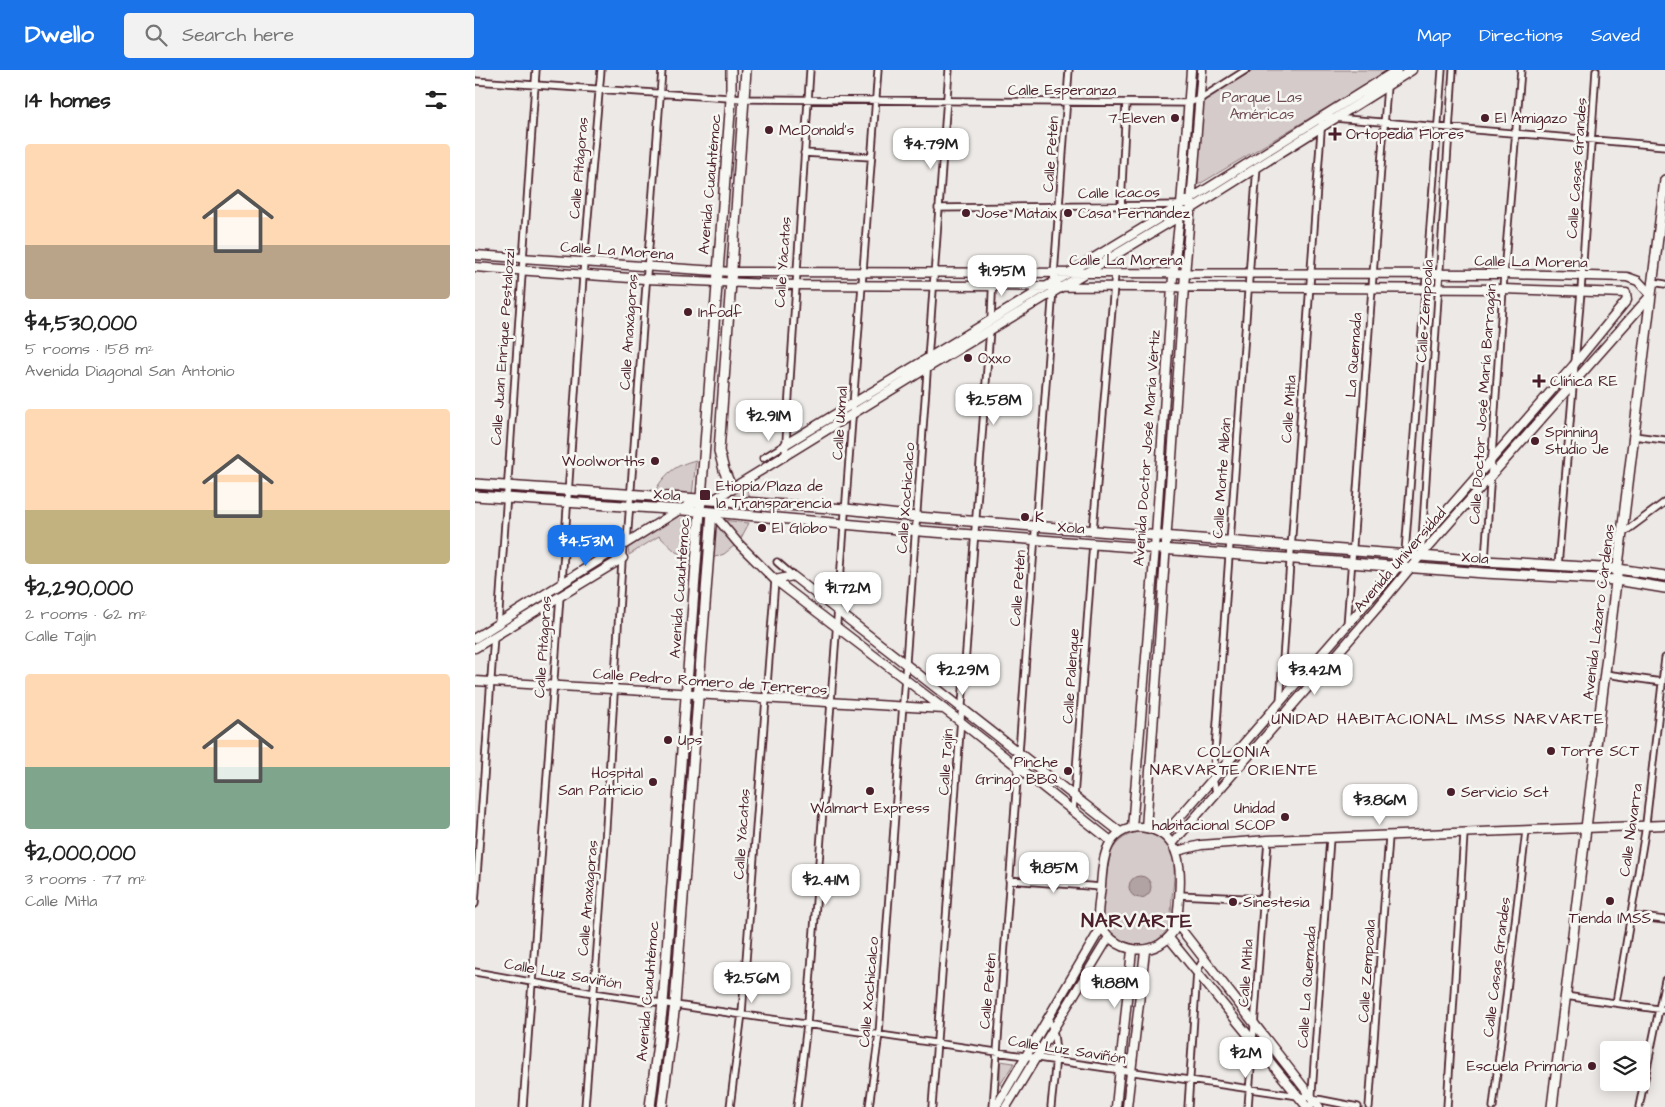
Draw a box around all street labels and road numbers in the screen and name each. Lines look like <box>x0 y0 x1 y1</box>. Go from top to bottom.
street label: Calle Esperanza <box>1008 80 1117 101</box>
street label: Calle Casas Grandes <box>1562 96 1592 239</box>
street label: Avenida Cuauhtémoc <box>693 112 727 255</box>
street label: Calle Petén <box>1038 115 1064 193</box>
street label: Calle Pitágoras <box>564 116 595 220</box>
street label: Calle Icacos <box>1078 182 1161 204</box>
street label: Calle Yácatas <box>769 215 797 308</box>
street label: Calle La Morena <box>560 237 675 265</box>
street label: Calle Juan Enrique Pestalozzi <box>486 247 520 446</box>
street label: Calle La Morena <box>1069 250 1183 271</box>
street label: Calle La Morena <box>1474 251 1588 273</box>
street label: Calle Zempoala <box>1411 259 1439 363</box>
street label: Calle Anaxágoras <box>614 273 645 391</box>
street label: Calle Doctor José María Barragán <box>1464 283 1503 525</box>
street label: La Quemada <box>1341 311 1367 398</box>
street label: Avenida Doctor José María Vértiz <box>1128 329 1166 567</box>
street label: Calle Mitla <box>1276 374 1302 444</box>
street label: Calle Uxmal <box>827 385 853 461</box>
street label: Calle Monte Albán <box>1207 416 1237 539</box>
street label: Calle Xochicalco <box>892 441 920 554</box>
street label: Xola <box>653 484 682 506</box>
street label: Avenida Universidad <box>1349 503 1451 617</box>
street label: Avenida Cuauhtémoc <box>665 516 695 659</box>
street label: Xola <box>1057 517 1086 539</box>
street label: Avenida Lázaro Cárdenas <box>1578 522 1620 701</box>
street label: Xola <box>1460 546 1490 570</box>
street label: Calle Petén <box>1005 549 1031 627</box>
street label: Calle Pitágoras <box>529 595 558 699</box>
street label: Calle Palenque <box>1057 628 1085 724</box>
street label: Calle Pedro Romero de Terreros <box>592 663 828 701</box>
street label: Calle Tajín <box>933 728 959 796</box>
street label: Calle Navarra <box>1614 782 1648 878</box>
street label: Calle Yácatas <box>728 787 756 880</box>
street label: Calle Anaxágoras <box>572 839 605 957</box>
street label: Calle Casas Grandes <box>1478 895 1516 1038</box>
street label: Avenida Cuauhtémoc <box>631 919 665 1062</box>
street label: Calle Zempoala <box>1353 919 1381 1023</box>
street label: Calle La Quemada <box>1292 925 1322 1049</box>
street label: Calle Xochicalco <box>854 935 884 1048</box>
street label: Calle Mitla <box>1233 938 1259 1008</box>
street label: Calle Petén <box>974 952 1002 1030</box>
street label: Calle Luz Saviñón <box>502 953 624 995</box>
street label: Calle Luz Saviñón <box>1006 1030 1128 1070</box>

